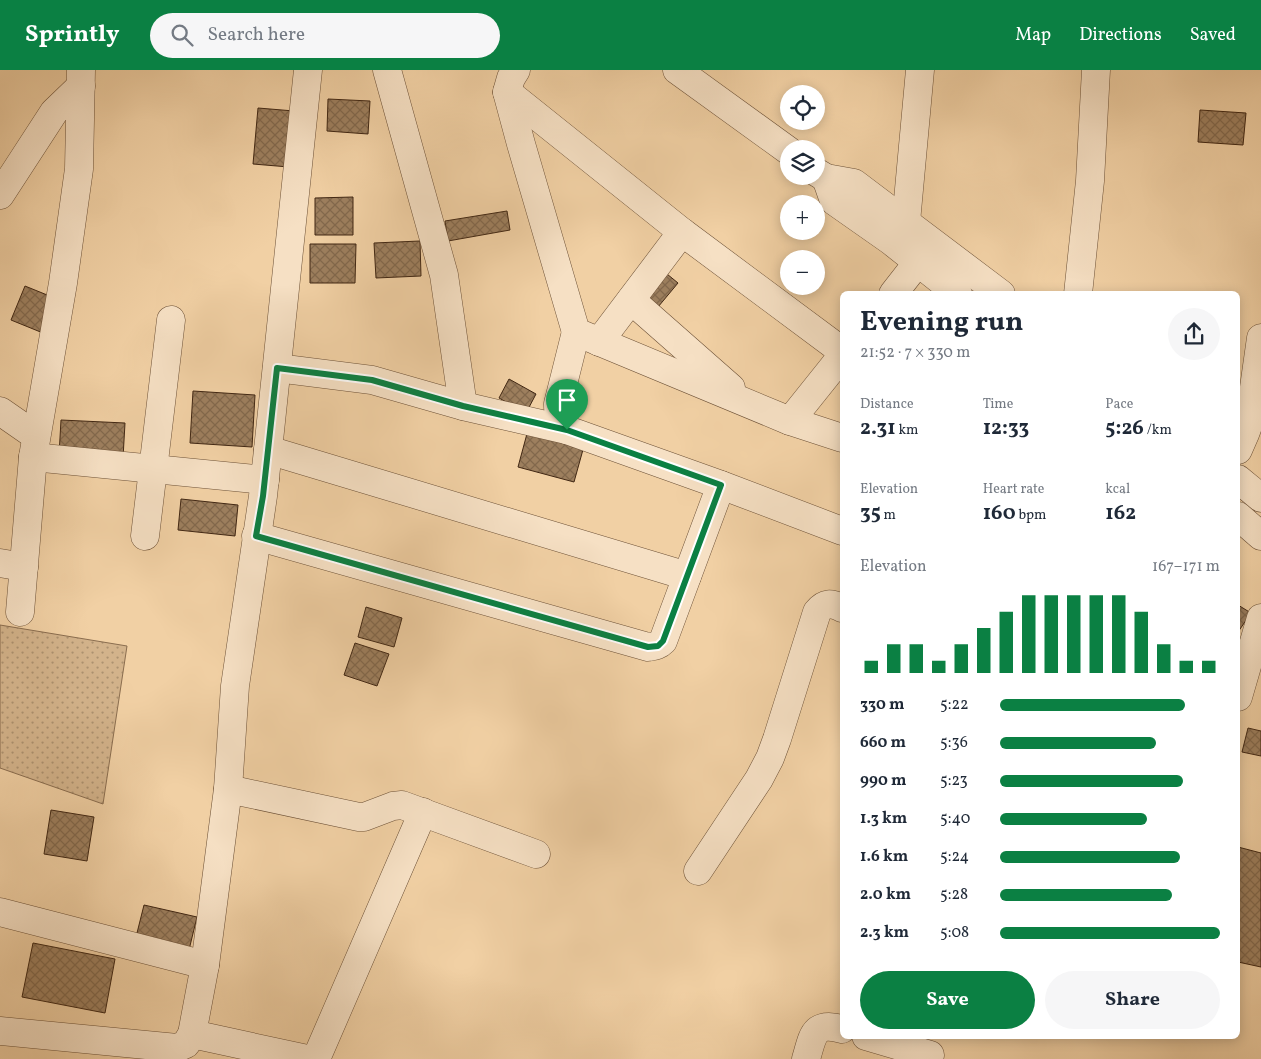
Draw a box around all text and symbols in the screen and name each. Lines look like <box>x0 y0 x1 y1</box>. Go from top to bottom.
search box <box>150 13 500 58</box>
text: Sprintly <box>25 18 120 52</box>
icon: search <box>168 21 196 49</box>
text: Search here <box>208 22 305 48</box>
text: Map <box>1015 23 1051 48</box>
text: Directions <box>1079 23 1162 48</box>
text: Saved <box>1190 23 1236 48</box>
map controls <box>780 85 825 295</box>
button: locate <box>780 85 825 130</box>
button: layers <box>780 140 825 185</box>
button: + <box>780 195 825 240</box>
button: − <box>780 250 825 295</box>
text: Evening run <box>860 303 1024 342</box>
button: share <box>1168 308 1220 360</box>
text: 21:52 · 7 × 330 m <box>860 342 970 364</box>
pin <box>546 379 588 430</box>
icon: arrive <box>553 386 581 414</box>
text: Distance <box>860 395 914 414</box>
text: Time <box>983 395 1013 414</box>
text: Pace <box>1105 395 1133 414</box>
text: 2.31 <box>860 414 896 443</box>
text: 12:33 <box>983 414 1029 443</box>
text: 5:26 <box>1105 414 1144 443</box>
text: km <box>896 421 918 440</box>
text: /km <box>1144 421 1172 440</box>
text: Elevation <box>860 480 918 499</box>
text: Heart rate <box>983 480 1044 499</box>
text: kcal <box>1105 480 1130 499</box>
text: 35 <box>860 499 881 528</box>
text: 160 <box>983 499 1016 528</box>
text: 162 <box>1105 499 1136 528</box>
text: m <box>881 506 896 525</box>
text: bpm <box>1016 506 1046 525</box>
text: Elevation <box>860 556 927 578</box>
text: 167–171 m <box>1152 556 1220 578</box>
text: 330 m <box>860 694 905 716</box>
text: 5:22 <box>940 694 969 716</box>
text: 660 m <box>860 732 906 754</box>
text: 5:36 <box>940 732 968 754</box>
text: 990 m <box>860 770 906 792</box>
text: 5:23 <box>940 770 968 792</box>
text: 1.3 km <box>860 808 907 830</box>
text: 5:40 <box>940 808 970 830</box>
text: 1.6 km <box>860 846 908 868</box>
text: 5:24 <box>940 846 969 868</box>
text: 2.0 km <box>860 884 911 906</box>
text: 5:28 <box>940 884 968 906</box>
text: 2.3 km <box>860 922 909 944</box>
text: 5:08 <box>940 922 969 944</box>
button: Save <box>860 971 1035 1029</box>
button: Share <box>1045 971 1220 1029</box>

